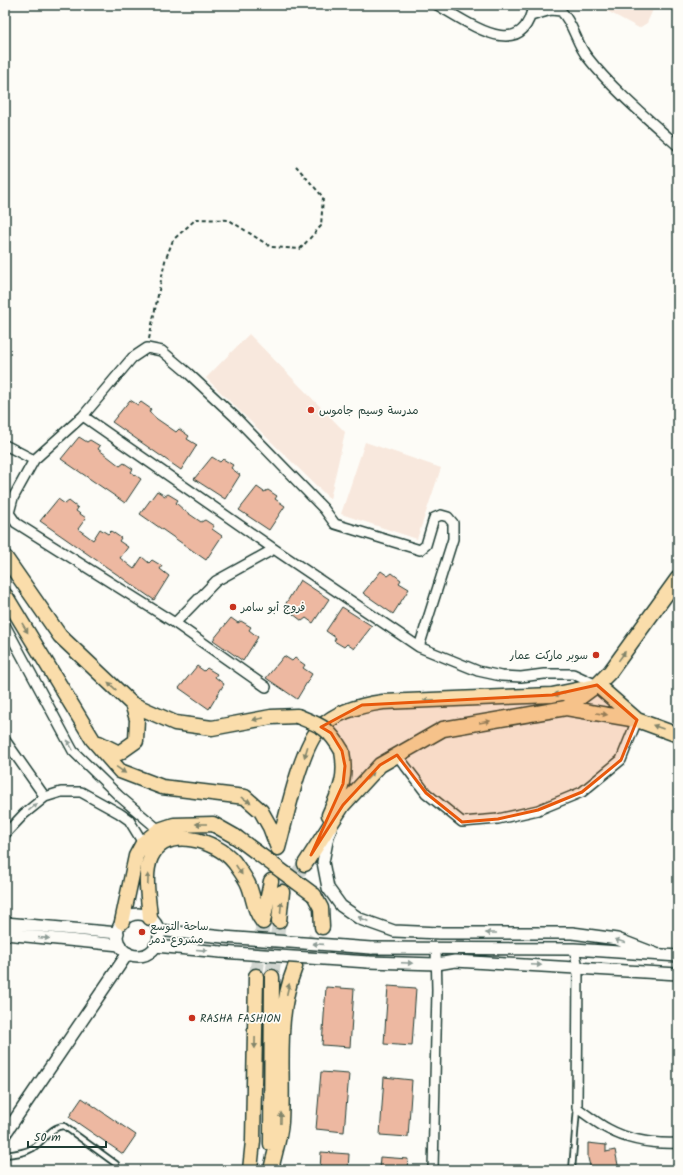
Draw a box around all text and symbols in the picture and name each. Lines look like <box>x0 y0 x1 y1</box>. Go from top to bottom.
place label: مدرسة وسيم جاموس <box>319 402 418 420</box>
marker: مدرسة وسيم جاموس <box>306 405 316 415</box>
place label: فروج أبو سامر <box>240 599 305 617</box>
marker: فروج أبو سامر <box>228 602 238 612</box>
one-way arrow <box>22 622 29 634</box>
place label: سوبر ماركت عمار <box>509 647 588 665</box>
marker: سوبر ماركت عمار <box>591 650 601 660</box>
one-way arrow <box>618 650 626 661</box>
one-way arrow <box>107 681 117 691</box>
one-way arrow <box>553 691 565 697</box>
one-way arrow <box>422 697 435 703</box>
one-way arrow <box>595 711 608 717</box>
one-way arrow <box>252 717 264 723</box>
one-way arrow <box>479 719 491 725</box>
one-way arrow <box>651 724 663 730</box>
one-way arrow <box>67 740 73 751</box>
one-way arrow <box>303 746 309 758</box>
one-way arrow <box>116 766 126 774</box>
one-way arrow <box>365 771 375 781</box>
one-way arrow <box>240 796 251 803</box>
one-way arrow <box>27 802 38 811</box>
one-way arrow <box>194 821 207 827</box>
one-way arrow <box>235 865 243 875</box>
one-way arrow <box>145 872 151 885</box>
one-way arrow <box>277 901 284 913</box>
one-way arrow <box>357 916 369 922</box>
place label: ساحة التوسع مشروع دمر <box>149 918 208 949</box>
marker: ساحة التوسع مشروع دمر <box>137 927 147 937</box>
one-way arrow <box>484 930 497 936</box>
one-way arrow <box>38 934 50 941</box>
one-way arrow <box>613 938 625 944</box>
one-way arrow <box>312 940 324 947</box>
one-way arrow <box>196 947 208 954</box>
one-way arrow <box>401 960 414 966</box>
one-way arrow <box>530 962 543 968</box>
one-way arrow <box>285 982 291 995</box>
place label: RASHA FASHION <box>200 1010 281 1028</box>
marker: RASHA FASHION <box>187 1013 197 1023</box>
one-way arrow <box>252 1037 258 1050</box>
one-way arrow <box>278 1111 284 1124</box>
scale bar <box>28 1123 106 1149</box>
text: 50 m <box>34 1128 61 1147</box>

